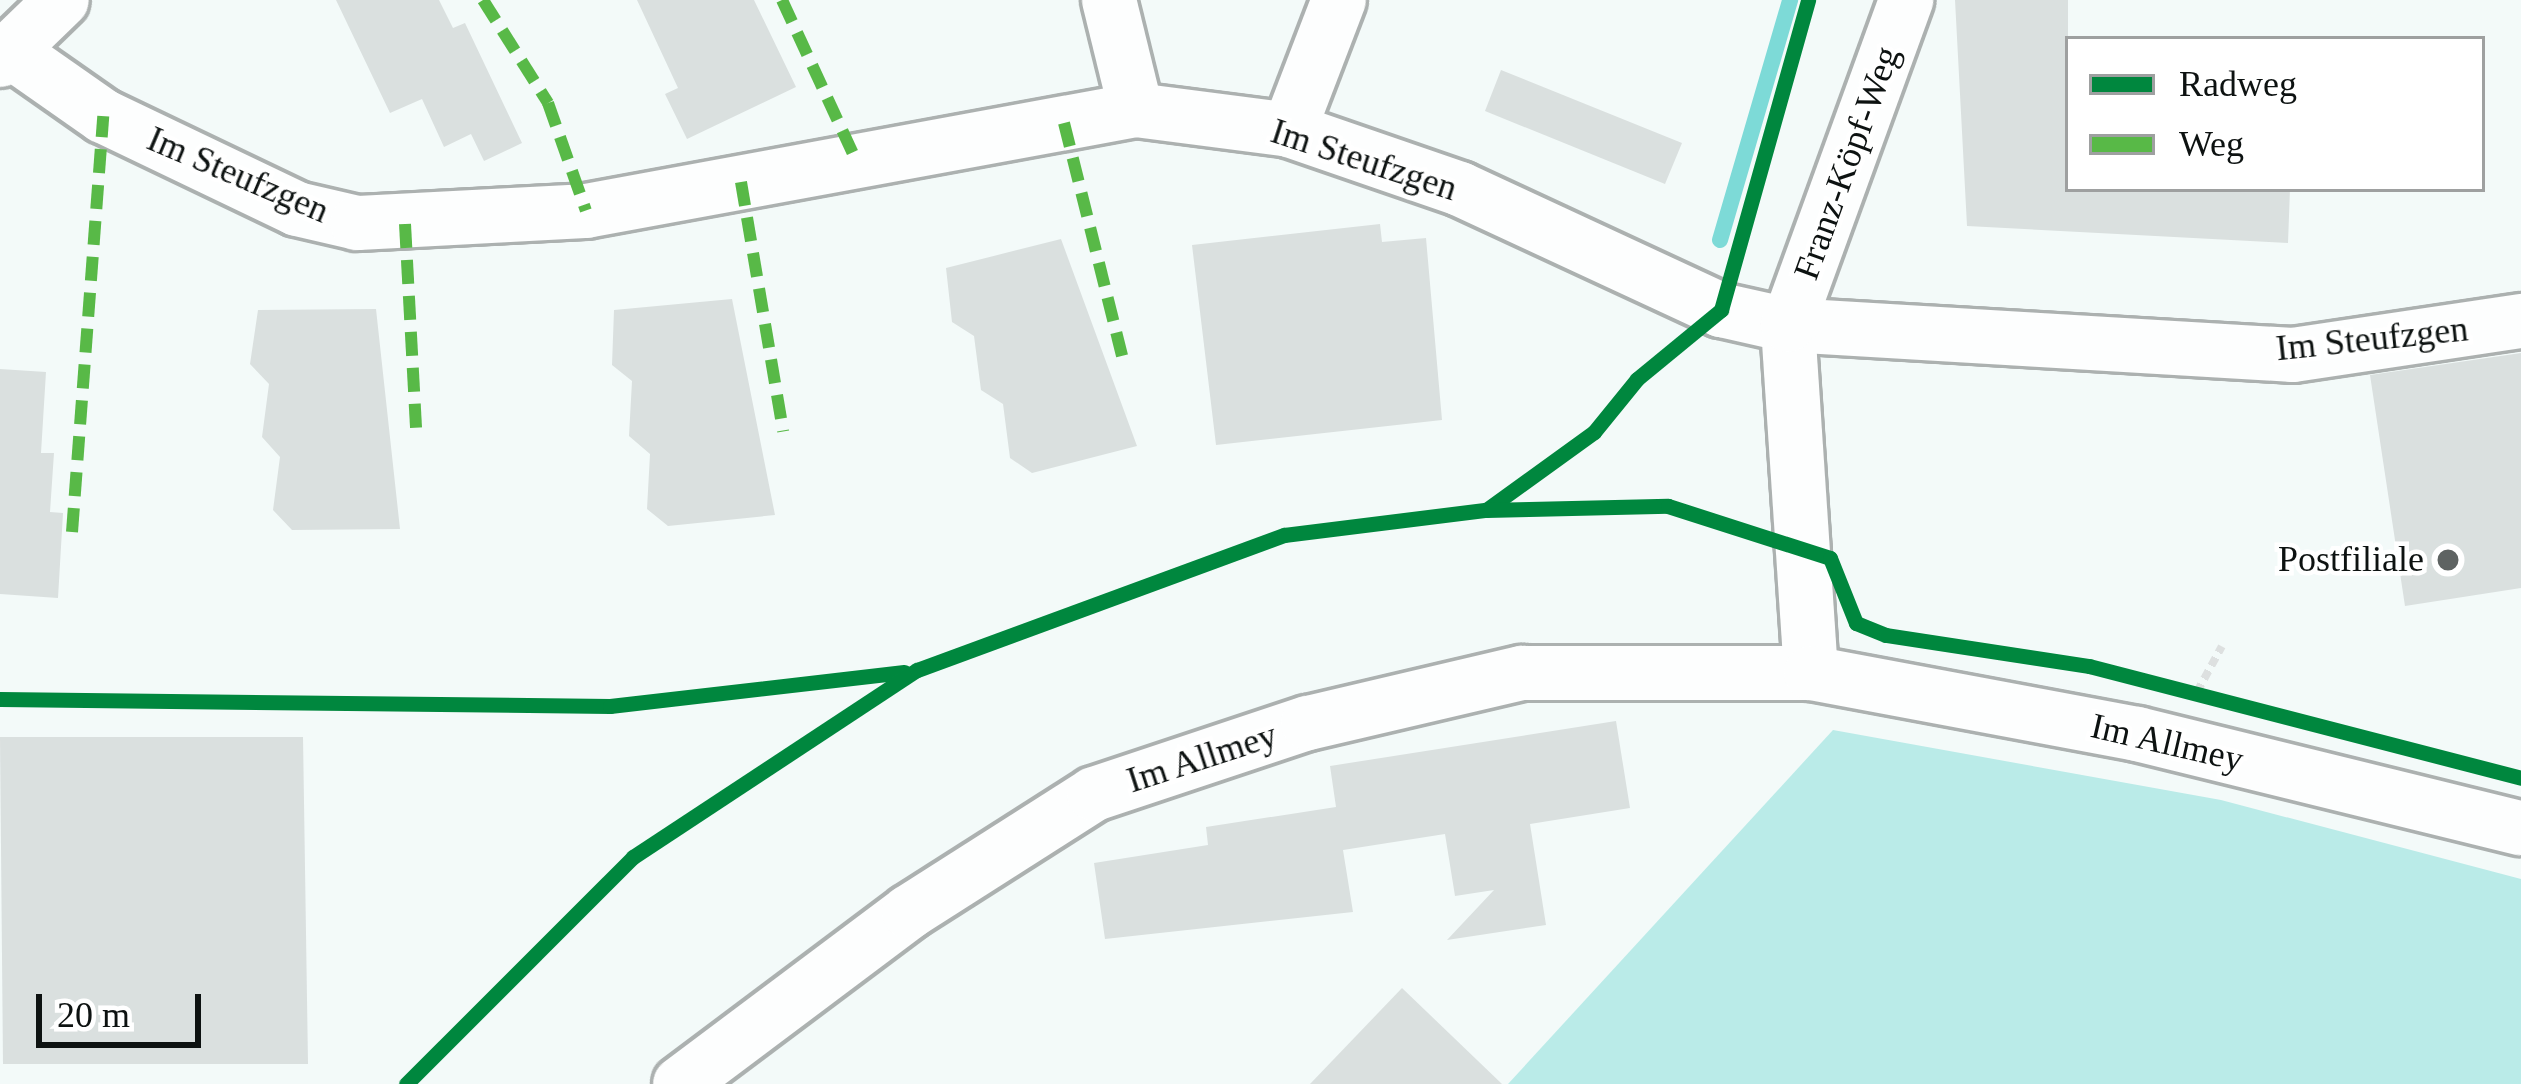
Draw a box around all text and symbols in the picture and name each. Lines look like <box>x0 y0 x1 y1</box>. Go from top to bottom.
legend <box>2065 36 2485 192</box>
street label: Franz-Köpf-Weg <box>1785 40 1909 286</box>
text: Radweg <box>2179 64 2297 104</box>
street label: Im Steufzgen <box>1266 110 1462 210</box>
street label: Im Steufzgen <box>141 117 335 233</box>
text: Weg <box>2179 124 2244 164</box>
street label: Im Steufzgen <box>2274 307 2470 371</box>
place label: Postfiliale <box>2278 538 2424 582</box>
marker: Postfiliale <box>2435 547 2461 573</box>
street label: Im Allmey <box>2086 704 2248 782</box>
street label: Im Allmey <box>1121 713 1283 803</box>
scale bar <box>42 970 207 1044</box>
text: 20 m <box>57 995 130 1035</box>

